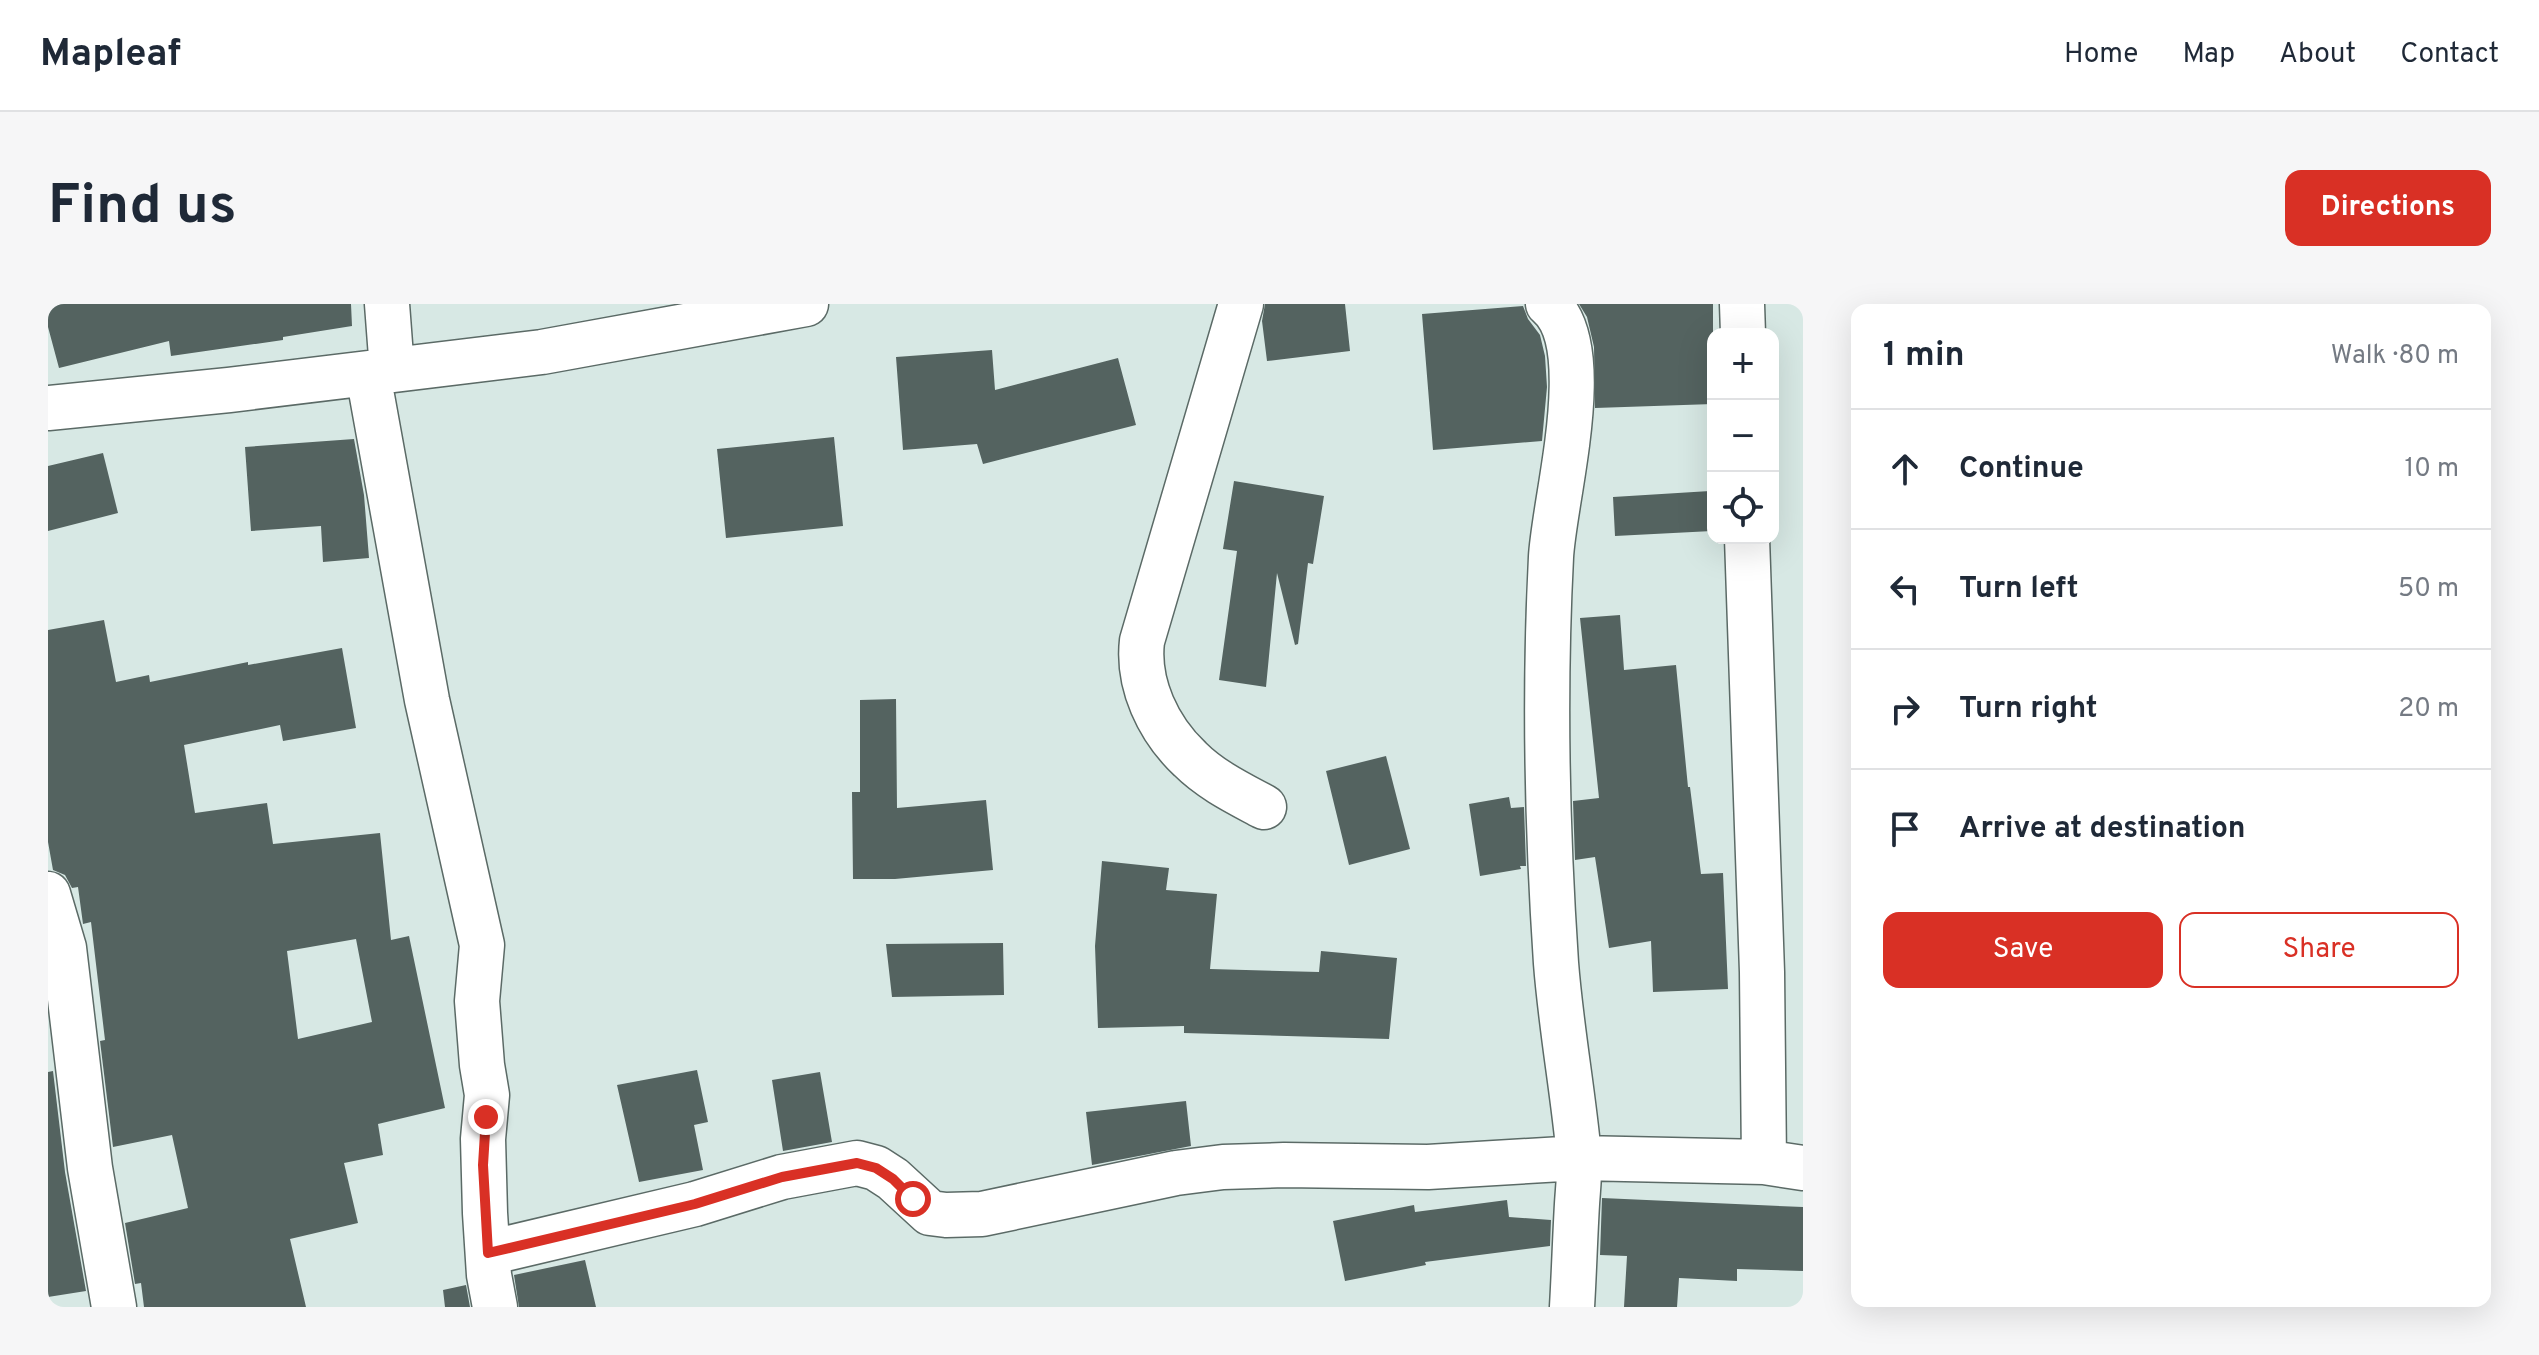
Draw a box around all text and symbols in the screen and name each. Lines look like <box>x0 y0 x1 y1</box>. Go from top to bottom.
text: Mapleaf <box>40 31 181 80</box>
text: Home <box>2064 37 2138 73</box>
text: Map <box>2182 37 2235 73</box>
text: About <box>2279 37 2356 73</box>
text: Contact <box>2400 37 2499 73</box>
button: Directions <box>2285 170 2491 246</box>
text: Find us <box>48 173 237 243</box>
map controls <box>1707 328 1779 544</box>
button: + <box>1707 328 1779 400</box>
text: 1 min <box>1883 335 1965 378</box>
text: Walk · 80 m <box>2331 340 2459 373</box>
button: − <box>1707 400 1779 472</box>
icon: ahead <box>1883 447 1927 491</box>
text: Continue <box>1959 451 2084 488</box>
text: 10 m <box>2404 453 2459 486</box>
button: locate <box>1707 472 1779 544</box>
icon: left <box>1883 567 1927 611</box>
text: Turn left <box>1959 571 2079 608</box>
text: 50 m <box>2398 573 2459 606</box>
icon: right <box>1883 687 1927 731</box>
text: Turn right <box>1959 691 2097 728</box>
text: 20 m <box>2398 693 2459 726</box>
icon: arrive <box>1883 807 1927 851</box>
text: Arrive at destination <box>1959 811 2245 848</box>
button: Save <box>1883 912 2163 988</box>
button: Share <box>2179 912 2459 988</box>
route end <box>468 1099 504 1135</box>
route start <box>895 1181 931 1217</box>

